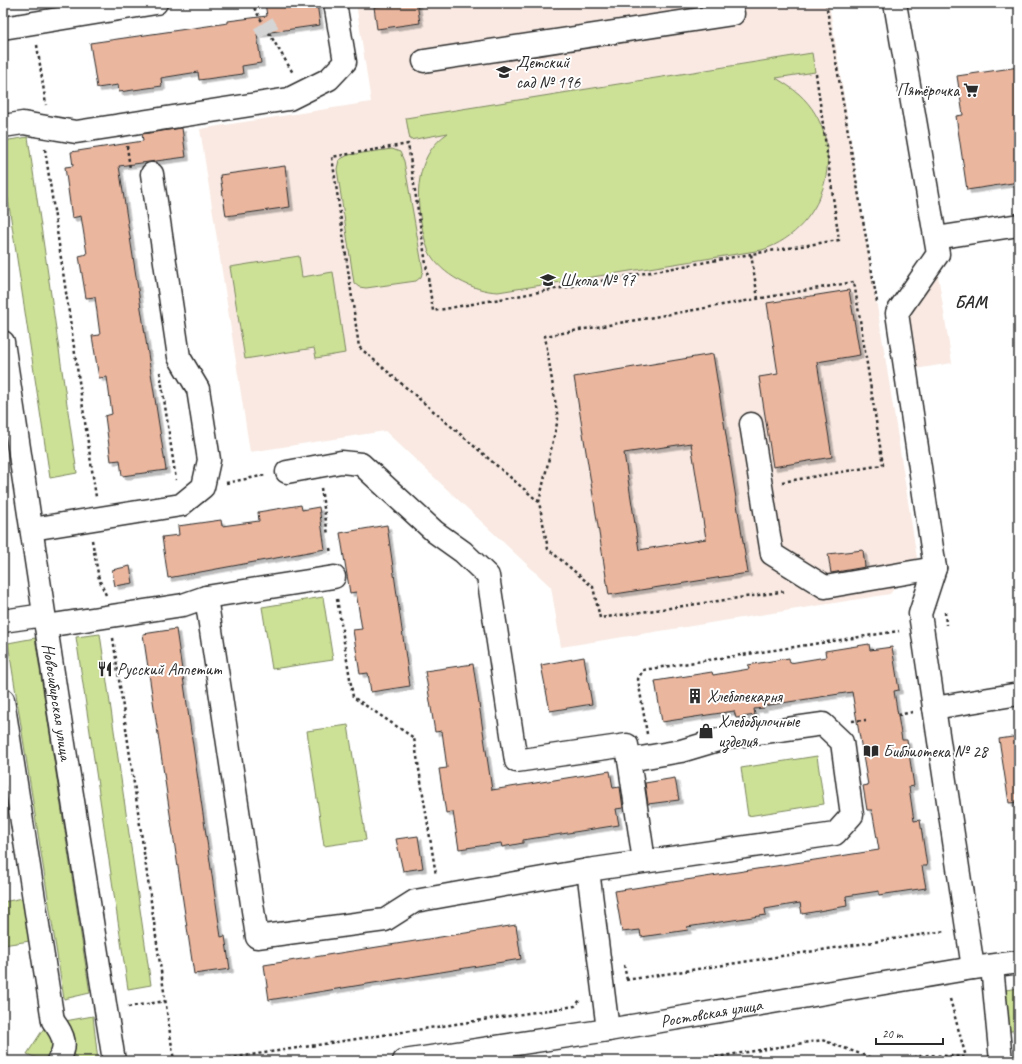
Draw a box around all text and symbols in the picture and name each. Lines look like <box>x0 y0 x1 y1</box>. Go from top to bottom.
place label: Детский сад № 196 <box>516 52 581 93</box>
school or university icon: Детский сад № 196 <box>495 63 513 81</box>
place label: Пятёрочка <box>897 80 960 101</box>
supermarket icon: Пятёрочка <box>962 81 980 99</box>
place label: Школа № 97 <box>560 270 636 291</box>
school or university icon: Школа № 97 <box>539 271 557 289</box>
district label: БАМ <box>955 291 988 313</box>
street label: Новосибирская улица <box>38 642 77 764</box>
place label: Русский Аппетит <box>117 659 222 680</box>
restaurant icon: Русский Аппетит <box>96 660 114 678</box>
place label: Хлебопекарня <box>707 686 784 707</box>
building icon: Хлебопекарня <box>686 687 704 705</box>
place label: Хлебобулочные изделия <box>718 711 801 753</box>
shop icon: Хлебобулочные изделия <box>697 722 715 740</box>
place label: Библиотека № 28 <box>883 741 990 762</box>
library icon: Библиотека № 28 <box>862 742 880 760</box>
street label: Ростовская улица <box>659 994 765 1032</box>
scale bar <box>876 1020 943 1046</box>
text: 20 m <box>882 1026 904 1042</box>

